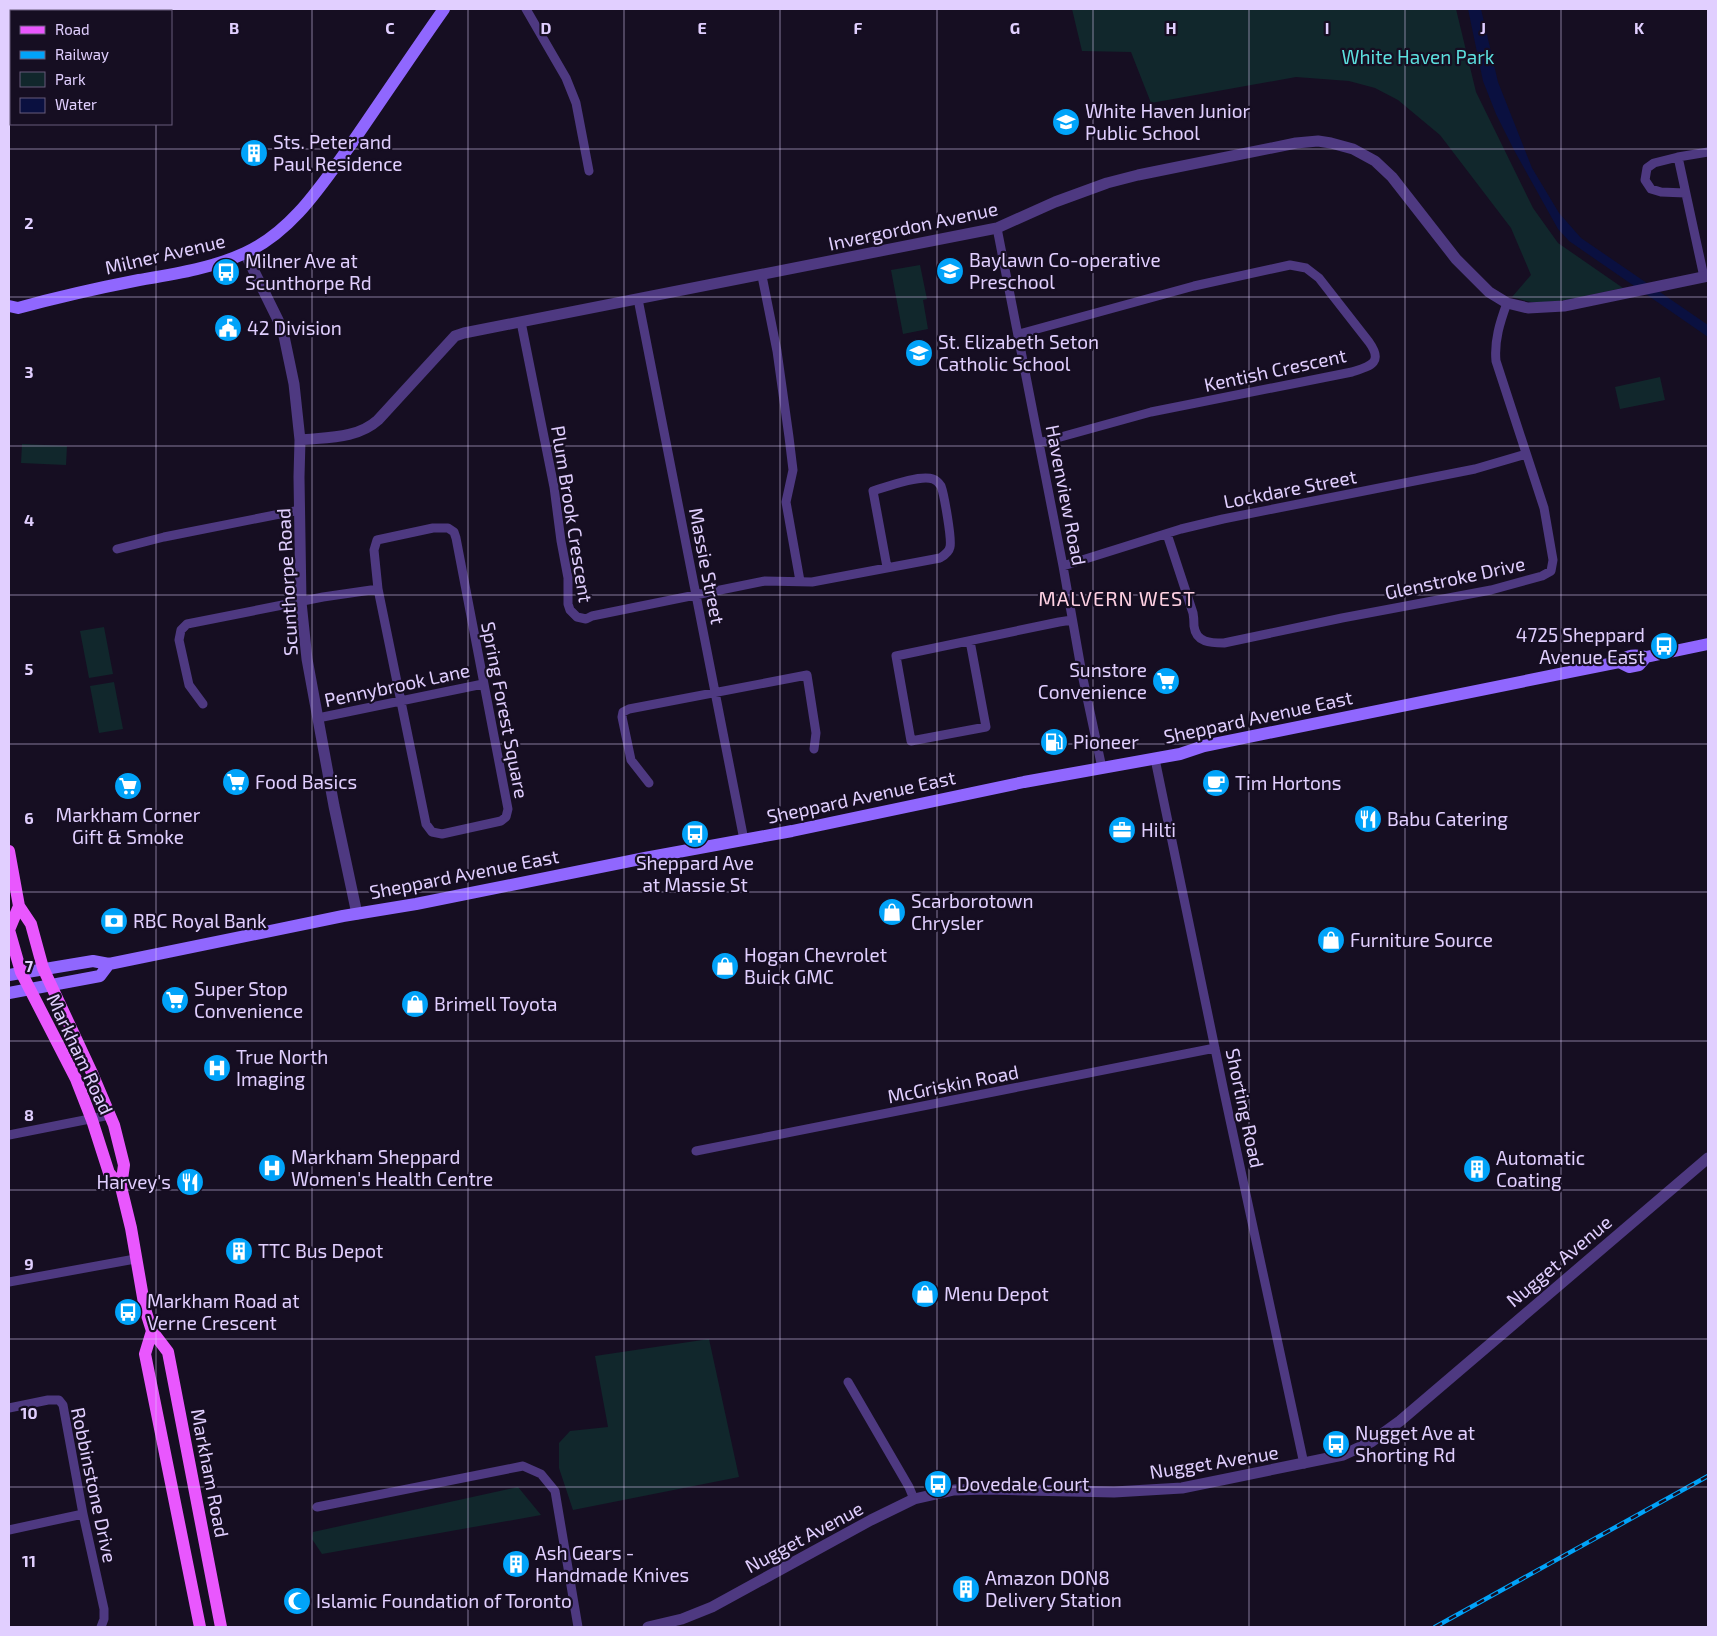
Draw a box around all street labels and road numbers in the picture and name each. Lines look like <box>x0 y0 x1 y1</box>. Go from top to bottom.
street label: Invergordon Avenue <box>826 196 1000 255</box>
street label: Milner Avenue <box>102 228 227 279</box>
street label: Kentish Crescent <box>1202 343 1348 396</box>
street label: Havenview Road <box>1042 423 1091 567</box>
street label: Plum Brook Crescent <box>547 424 598 604</box>
street label: Lockdare Street <box>1221 464 1358 513</box>
street label: Massie Street <box>685 506 730 626</box>
street label: Scunthorpe Road <box>271 508 302 656</box>
street label: Glenstroke Drive <box>1383 551 1527 604</box>
street label: Spring Forest Square <box>477 620 534 800</box>
street label: Pennybrook Lane <box>322 658 472 711</box>
street label: Sheppard Avenue East <box>1161 685 1354 748</box>
street label: Sheppard Avenue East <box>764 765 957 828</box>
street label: Sheppard Avenue East <box>367 844 561 903</box>
street label: Markham Road <box>42 990 118 1118</box>
street label: Shorting Road <box>1222 1046 1269 1170</box>
street label: McGriskin Road <box>885 1060 1021 1108</box>
street label: Nugget Avenue <box>1501 1210 1616 1311</box>
street label: Robbinstone Drive <box>67 1405 122 1565</box>
street label: Markham Road <box>187 1407 234 1539</box>
street label: Nugget Avenue <box>1148 1440 1280 1483</box>
street label: Nugget Avenue <box>741 1496 867 1577</box>

